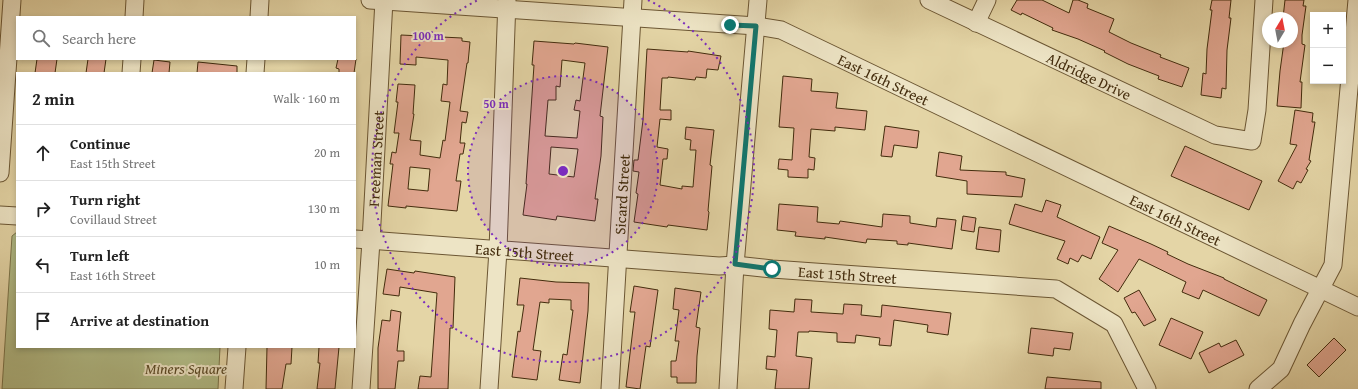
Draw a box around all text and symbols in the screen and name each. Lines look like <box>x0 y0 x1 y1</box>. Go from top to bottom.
north arrow <box>1262 12 1298 48</box>
map controls <box>1310 12 1346 84</box>
button: + <box>1310 12 1346 48</box>
search box <box>16 16 356 60</box>
route end <box>721 16 739 34</box>
icon: search <box>30 27 52 49</box>
text: 100 m <box>412 27 445 44</box>
text: Search here <box>62 28 136 49</box>
street label: Aldridge Drive <box>1043 47 1135 105</box>
street label: East 16th Street <box>835 48 933 110</box>
button: − <box>1310 48 1346 84</box>
text: 2 min <box>32 86 74 111</box>
text: Walk · 160 m <box>273 89 340 108</box>
text: 50 m <box>483 95 509 112</box>
street label: Freeman Street <box>362 109 389 207</box>
text: Continue <box>70 133 131 154</box>
icon: ahead <box>32 142 54 164</box>
text: 20 m <box>314 143 340 162</box>
street label: Sicard Street <box>609 153 634 235</box>
text: East 15th Street <box>70 154 156 173</box>
centre of rings <box>556 164 570 178</box>
text: Turn right <box>70 189 141 210</box>
street label: East 16th Street <box>1127 189 1225 251</box>
icon: right <box>32 198 54 220</box>
text: 130 m <box>308 199 340 218</box>
text: Covillaud Street <box>70 210 157 229</box>
street label: East 15th Street <box>475 237 575 266</box>
text: Turn left <box>70 245 129 266</box>
icon: left <box>32 254 54 276</box>
text: 10 m <box>314 255 340 274</box>
route start <box>763 260 781 278</box>
street label: East 15th Street <box>798 260 898 288</box>
text: East 16th Street <box>70 266 156 285</box>
icon: arrive <box>32 310 54 332</box>
text: Arrive at destination <box>70 310 209 331</box>
park label: Miners Square <box>145 358 227 379</box>

